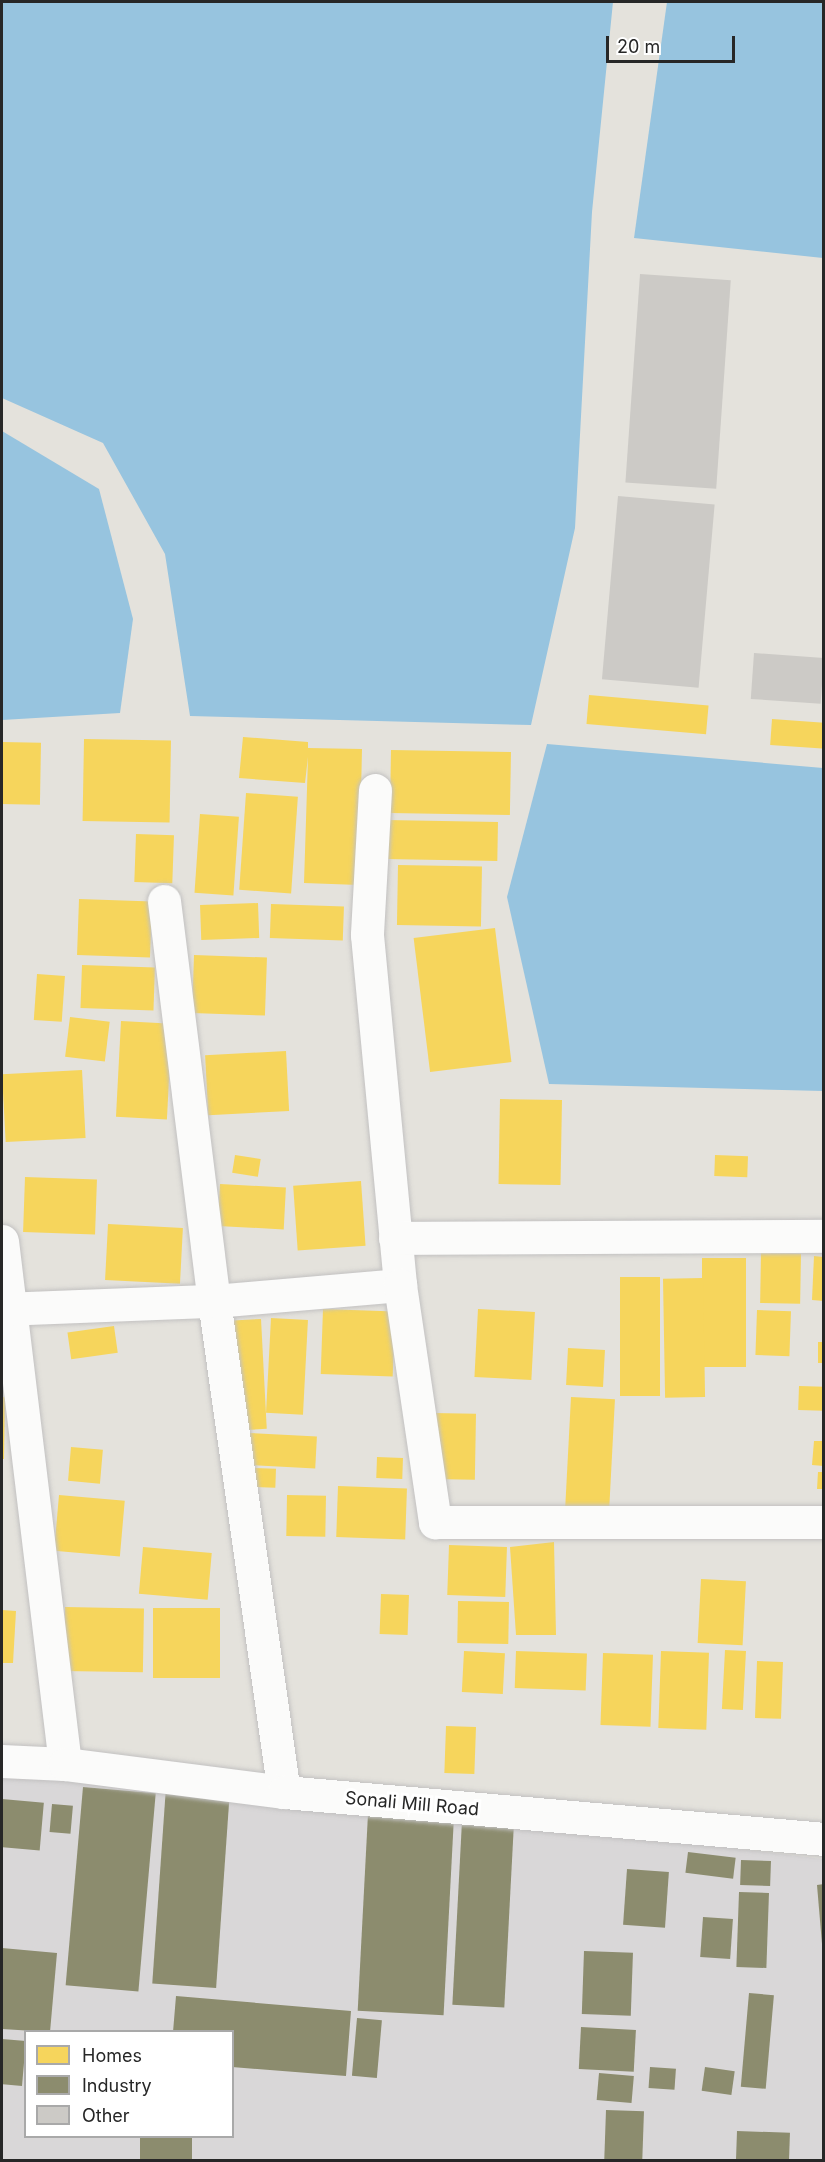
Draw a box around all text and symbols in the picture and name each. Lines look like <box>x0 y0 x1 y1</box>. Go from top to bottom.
scale bar <box>609 24 738 62</box>
text: 20 m <box>617 36 660 57</box>
street label: Sonali Mill Road <box>344 1787 480 1821</box>
legend <box>24 2030 234 2138</box>
text: Homes <box>82 2045 142 2066</box>
text: Industry <box>82 2075 152 2096</box>
text: Other <box>82 2105 130 2126</box>

